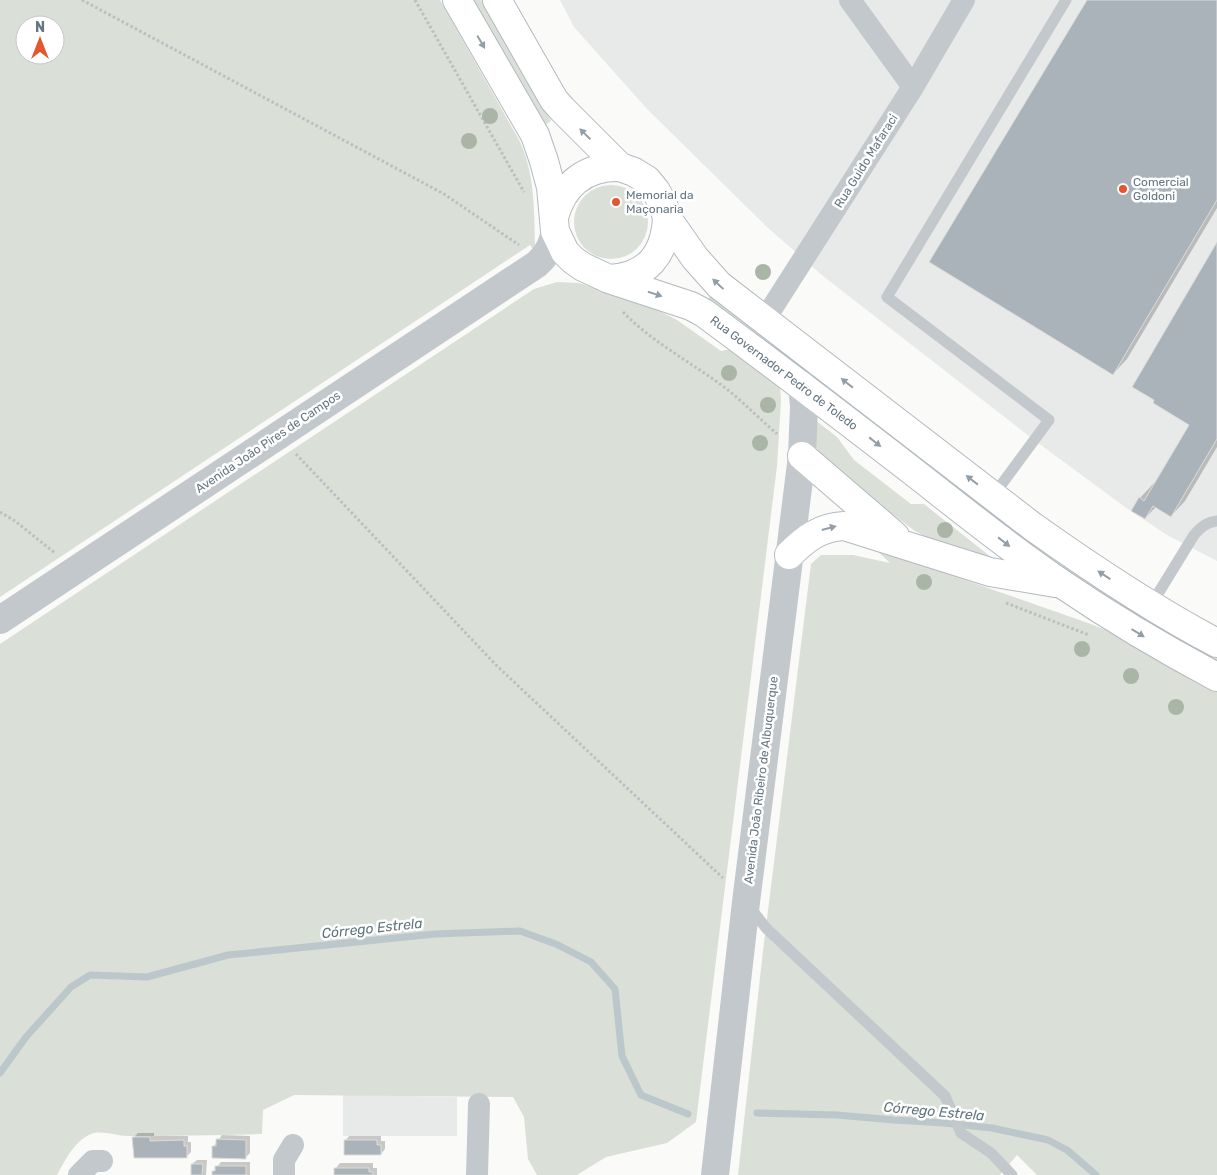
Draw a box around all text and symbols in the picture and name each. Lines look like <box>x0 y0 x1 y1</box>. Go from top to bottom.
north arrow <box>15 15 65 65</box>
text: N <box>35 19 45 36</box>
one-way arrow <box>477 36 486 49</box>
street label: Rua Guido Mafaraci <box>832 112 901 210</box>
one-way arrow <box>579 128 591 140</box>
place label: Comercial Goldoni <box>1133 175 1189 203</box>
marker: Comercial Goldoni <box>1117 183 1129 195</box>
place label: Memorial da Maçonaria <box>626 188 694 216</box>
marker: Memorial da Maçonaria <box>610 196 622 208</box>
one-way arrow <box>713 278 725 290</box>
one-way arrow <box>648 290 663 298</box>
street label: Rua Governador Pedro de Toledo <box>708 313 861 433</box>
one-way arrow <box>840 378 854 388</box>
street label: Avenida João Pires de Campos <box>193 388 343 496</box>
one-way arrow <box>868 437 881 448</box>
one-way arrow <box>966 474 979 485</box>
one-way arrow <box>821 524 836 532</box>
one-way arrow <box>997 537 1010 548</box>
one-way arrow <box>1097 571 1110 580</box>
one-way arrow <box>1132 628 1145 637</box>
street label: Avenida João Ribeiro de Albuquerque <box>741 675 781 885</box>
water label: Córrego Estrela <box>321 915 423 942</box>
water label: Córrego Estrela <box>883 1099 985 1124</box>

